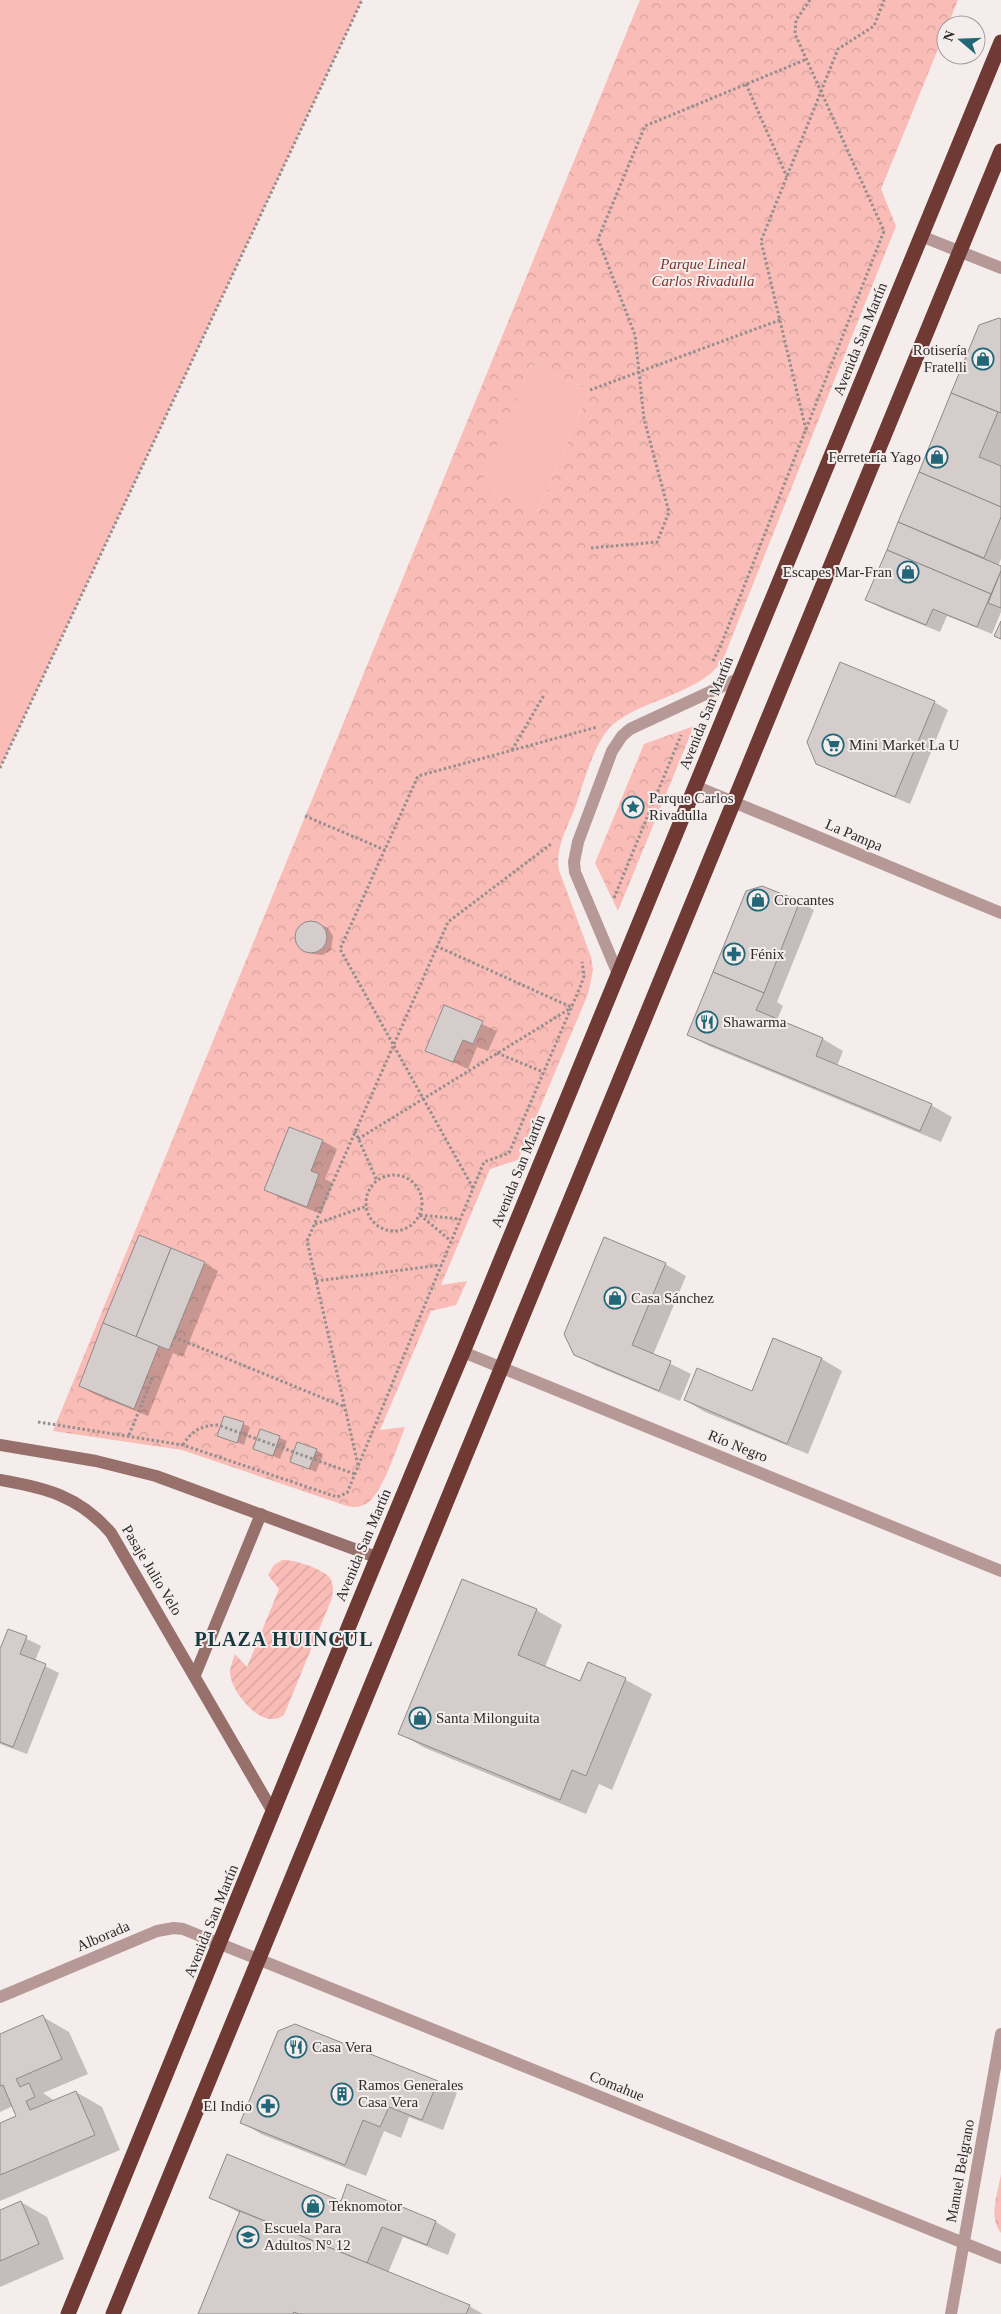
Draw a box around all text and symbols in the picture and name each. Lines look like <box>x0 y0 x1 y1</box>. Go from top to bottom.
north arrow <box>936 15 986 65</box>
text: N <box>940 29 958 43</box>
park label: Parque Lineal Carlos Rivadulla <box>652 256 754 289</box>
street label: Avenida San Martín <box>830 280 890 398</box>
place label: Rotisería Fratelli <box>913 342 967 375</box>
shop icon: Rotisería Fratelli <box>971 347 995 371</box>
shop icon: Ferretería Yago <box>925 445 949 469</box>
place label: Ferretería Yago <box>829 449 921 465</box>
shop icon: Escapes Mar-Fran <box>896 560 920 584</box>
place label: Escapes Mar-Fran <box>783 564 892 580</box>
street label: Avenida San Martín <box>676 654 736 772</box>
supermarket icon: Mini Market La U <box>821 733 845 757</box>
place label: Mini Market La U <box>849 737 960 753</box>
place label: Parque Carlos Rivadulla <box>649 790 734 823</box>
place icon: Parque Carlos Rivadulla <box>621 795 645 819</box>
street label: La Pampa <box>823 816 885 854</box>
shop icon: Crocantes <box>746 888 770 912</box>
place label: Crocantes <box>774 892 834 908</box>
pharmacy icon: Fénix <box>722 942 746 966</box>
place label: Fénix <box>750 946 785 962</box>
restaurant icon: Shawarma <box>695 1010 719 1034</box>
place label: Shawarma <box>723 1014 787 1030</box>
street label: Avenida San Martín <box>488 1112 548 1230</box>
shop icon: Casa Sánchez <box>603 1286 627 1310</box>
place label: Casa Sánchez <box>631 1290 714 1306</box>
street label: Río Negro <box>706 1427 770 1465</box>
street label: Avenida San Martín <box>332 1486 394 1604</box>
street label: Pasaje Julio Velo <box>119 1522 185 1618</box>
district label: PLAZA HUINCUL <box>194 1628 374 1650</box>
shop icon: Santa Milonguita <box>408 1706 432 1730</box>
place label: Santa Milonguita <box>436 1710 540 1726</box>
street label: Avenida San Martín <box>181 1862 241 1980</box>
street label: Alborada <box>74 1918 132 1954</box>
restaurant icon: Casa Vera <box>284 2035 308 2059</box>
place label: Casa Vera <box>312 2039 372 2055</box>
street label: Comahue <box>587 2068 647 2104</box>
place label: Ramos Generales Casa Vera <box>358 2077 464 2110</box>
building icon: Ramos Generales Casa Vera <box>330 2082 354 2106</box>
pharmacy icon: El Indio <box>256 2094 280 2118</box>
place label: El Indio <box>203 2098 252 2114</box>
street label: Manuel Belgrano <box>943 2118 977 2224</box>
shop icon: Teknomotor <box>301 2194 325 2218</box>
place label: Teknomotor <box>329 2198 402 2214</box>
place label: Escuela Para Adultos N° 12 <box>264 2220 351 2253</box>
school or university icon: Escuela Para Adultos N° 12 <box>236 2225 260 2249</box>

